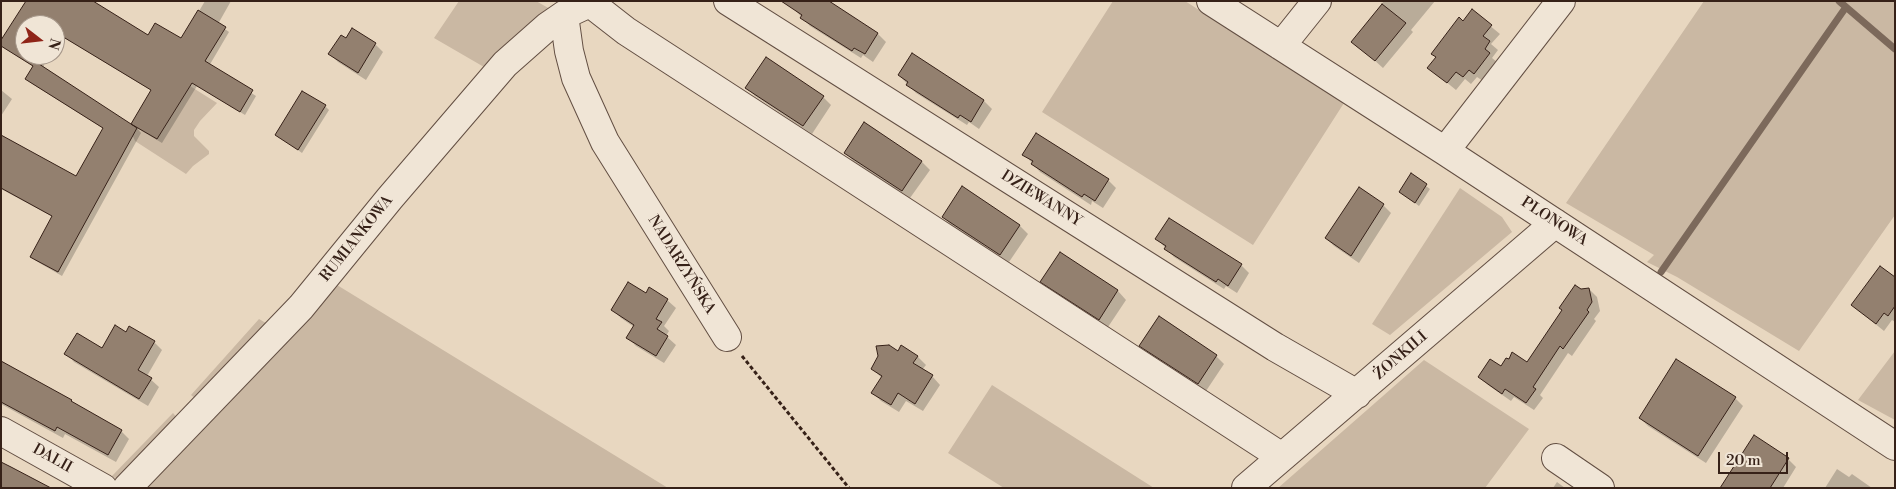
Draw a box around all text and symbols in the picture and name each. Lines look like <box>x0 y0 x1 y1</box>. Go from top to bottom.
north arrow <box>15 15 65 65</box>
text: N <box>43 36 64 52</box>
street label: DZIEWANNY <box>997 167 1085 231</box>
street label: RUMIANKOWA <box>317 192 397 286</box>
street label: PLONOWA <box>1517 194 1591 250</box>
street label: NADARZYŃSKA <box>643 212 719 318</box>
street label: ŻONKILI <box>1371 328 1431 384</box>
street label: DALII <box>29 441 75 477</box>
scale bar <box>1721 442 1791 474</box>
text: 20 m <box>1726 451 1761 470</box>

